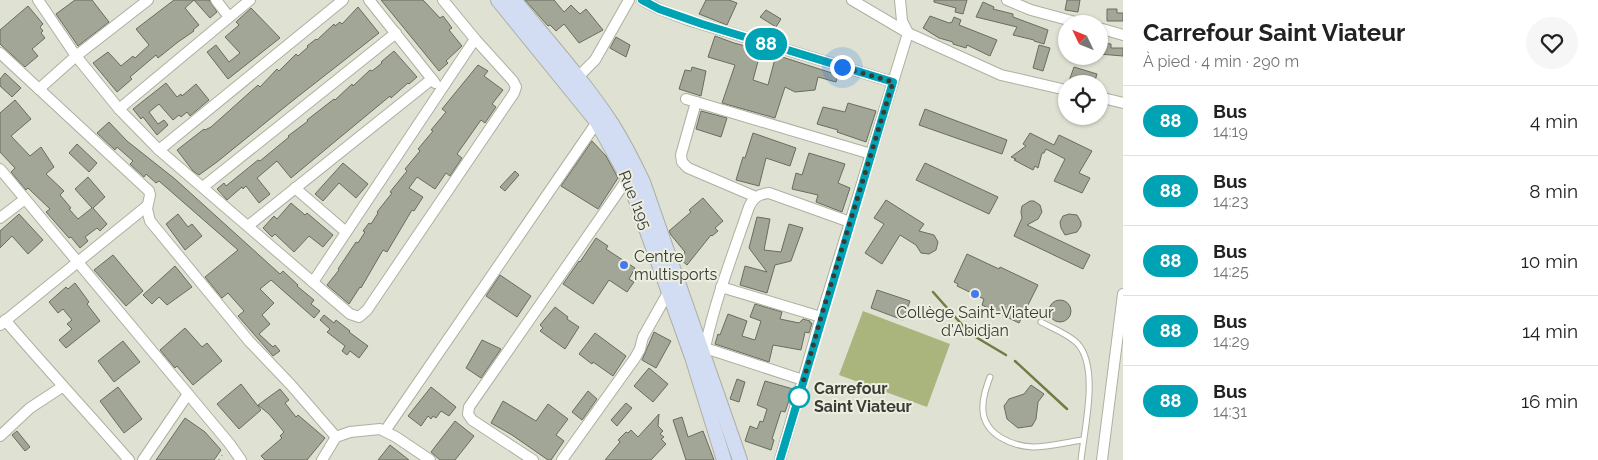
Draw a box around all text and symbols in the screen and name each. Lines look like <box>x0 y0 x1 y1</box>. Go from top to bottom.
north arrow <box>1058 15 1108 65</box>
map controls <box>1058 15 1108 125</box>
button: heart <box>1526 17 1578 69</box>
text: Carrefour Saint Viateur <box>1143 18 1405 47</box>
line badge: 88 <box>744 28 788 60</box>
text: 88 <box>755 33 777 54</box>
text: À pied · 4 min · 290 m <box>1143 52 1299 71</box>
your location <box>830 55 855 80</box>
button: locate <box>1058 75 1108 125</box>
text: Bus <box>1213 100 1247 122</box>
text: 88 <box>1160 110 1181 131</box>
text: 4 min <box>1530 110 1578 132</box>
text: 14:19 <box>1213 122 1248 141</box>
street label: Rue I195 <box>615 168 656 233</box>
text: Bus <box>1213 170 1247 192</box>
text: 88 <box>1160 180 1181 201</box>
text: 8 min <box>1529 180 1578 202</box>
text: 14:23 <box>1213 192 1248 211</box>
text: Bus <box>1213 240 1247 262</box>
place label: Centre multisports <box>634 247 718 284</box>
text: 88 <box>1160 250 1181 271</box>
text: 10 min <box>1521 250 1578 272</box>
marker: Centre multisports <box>618 259 630 271</box>
text: 14:25 <box>1213 262 1249 281</box>
marker: Collège Saint-Viateur d'Abidjan <box>969 288 981 300</box>
place label: Collège Saint-Viateur d'Abidjan <box>896 303 1054 340</box>
text: Bus <box>1213 310 1247 332</box>
text: 88 <box>1160 320 1181 341</box>
text: 14 min <box>1522 320 1578 342</box>
text: 14:29 <box>1213 332 1249 351</box>
place label: Carrefour Saint Viateur <box>814 379 912 416</box>
text: Bus <box>1213 380 1247 402</box>
marker: Carrefour Saint Viateur <box>788 386 810 408</box>
text: 88 <box>1160 390 1181 411</box>
text: 16 min <box>1521 390 1578 412</box>
text: 14:31 <box>1213 402 1247 421</box>

